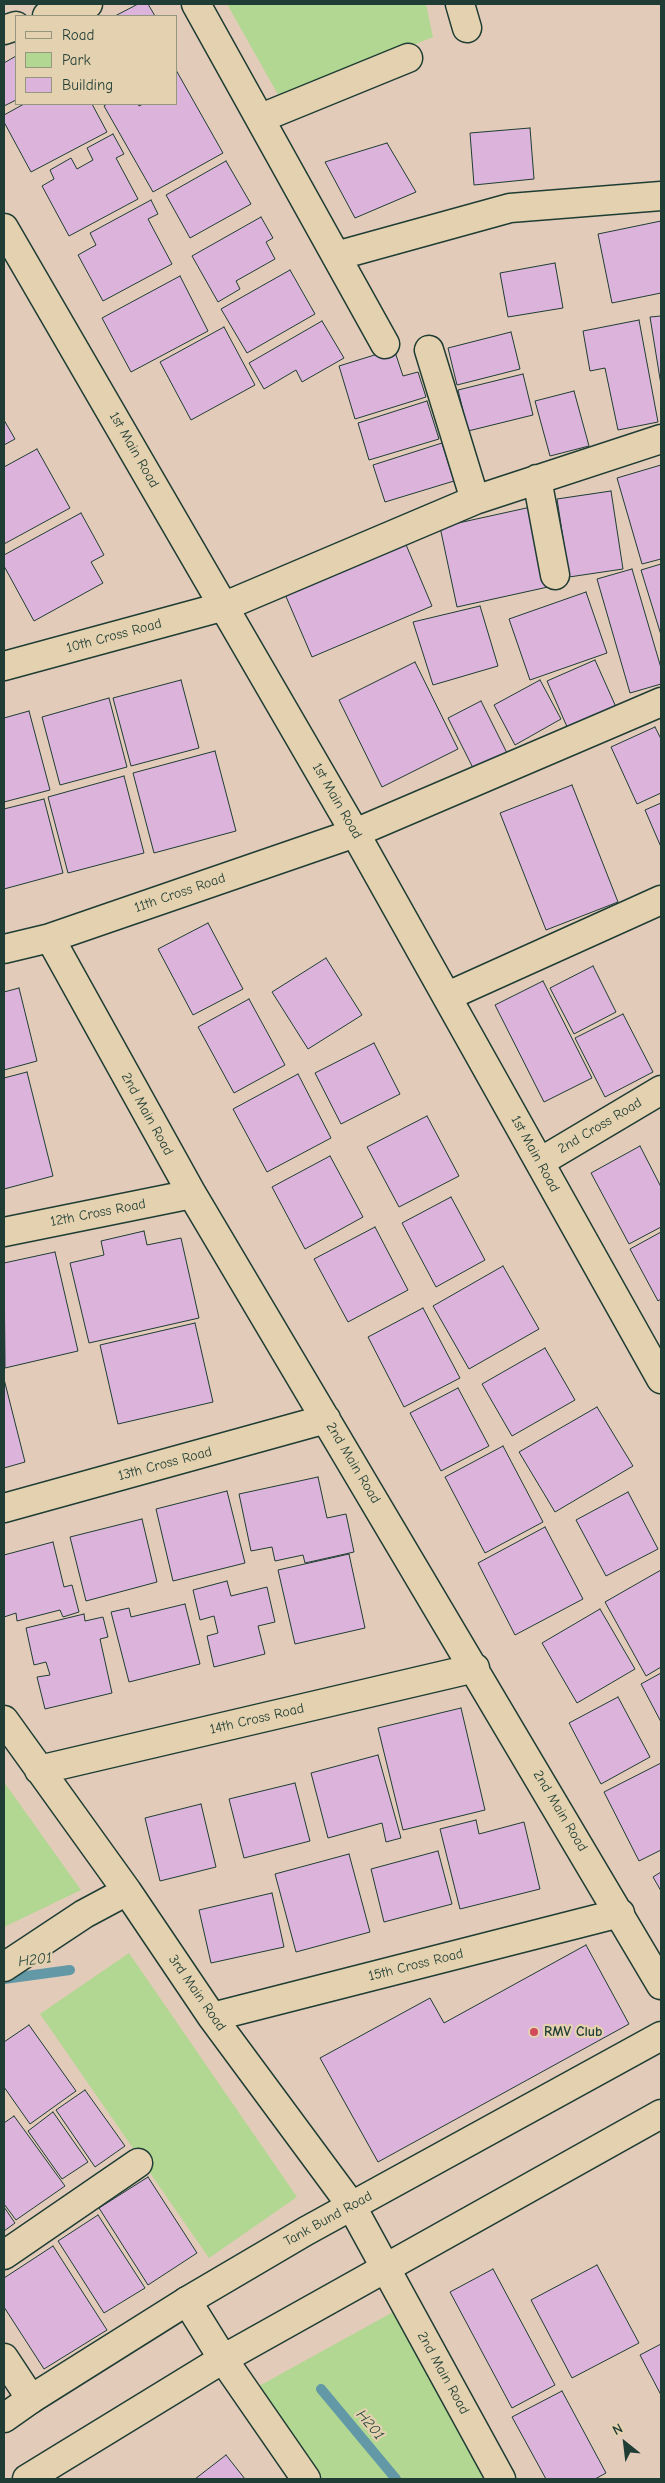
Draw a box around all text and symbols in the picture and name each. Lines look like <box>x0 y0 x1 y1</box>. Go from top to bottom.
legend <box>15 15 178 105</box>
text: Road <box>62 26 94 44</box>
text: Park <box>62 51 91 69</box>
text: Building <box>62 76 113 94</box>
street label: 1st Main Road <box>106 409 162 491</box>
street label: 10th Cross Road <box>64 615 164 657</box>
street label: 1st Main Road <box>309 760 365 842</box>
street label: 11th Cross Road <box>132 870 228 916</box>
street label: 2nd Main Road <box>117 1070 177 1158</box>
street label: 2nd Cross Road <box>555 1094 645 1158</box>
street label: 1st Main Road <box>507 1113 563 1195</box>
street label: 12th Cross Road <box>49 1196 147 1230</box>
street label: 2nd Main Road <box>322 1419 384 1507</box>
street label: 13th Cross Road <box>116 1443 214 1485</box>
street label: 14th Cross Road <box>208 1700 306 1738</box>
street label: 2nd Main Road <box>529 1767 591 1855</box>
street label: 15th Cross Road <box>367 1945 465 1985</box>
water label: H201 <box>17 1949 53 1971</box>
street label: 3rd Main Road <box>165 1952 229 2034</box>
place label: RMV Club <box>544 2024 602 2040</box>
marker: RMV Club <box>528 2026 540 2038</box>
street label: Tank Bund Road <box>281 2188 375 2250</box>
street label: 2nd Main Road <box>413 2329 473 2417</box>
water label: H201 <box>352 2406 388 2444</box>
north arrow <box>600 2418 650 2468</box>
text: N <box>609 2420 626 2439</box>

